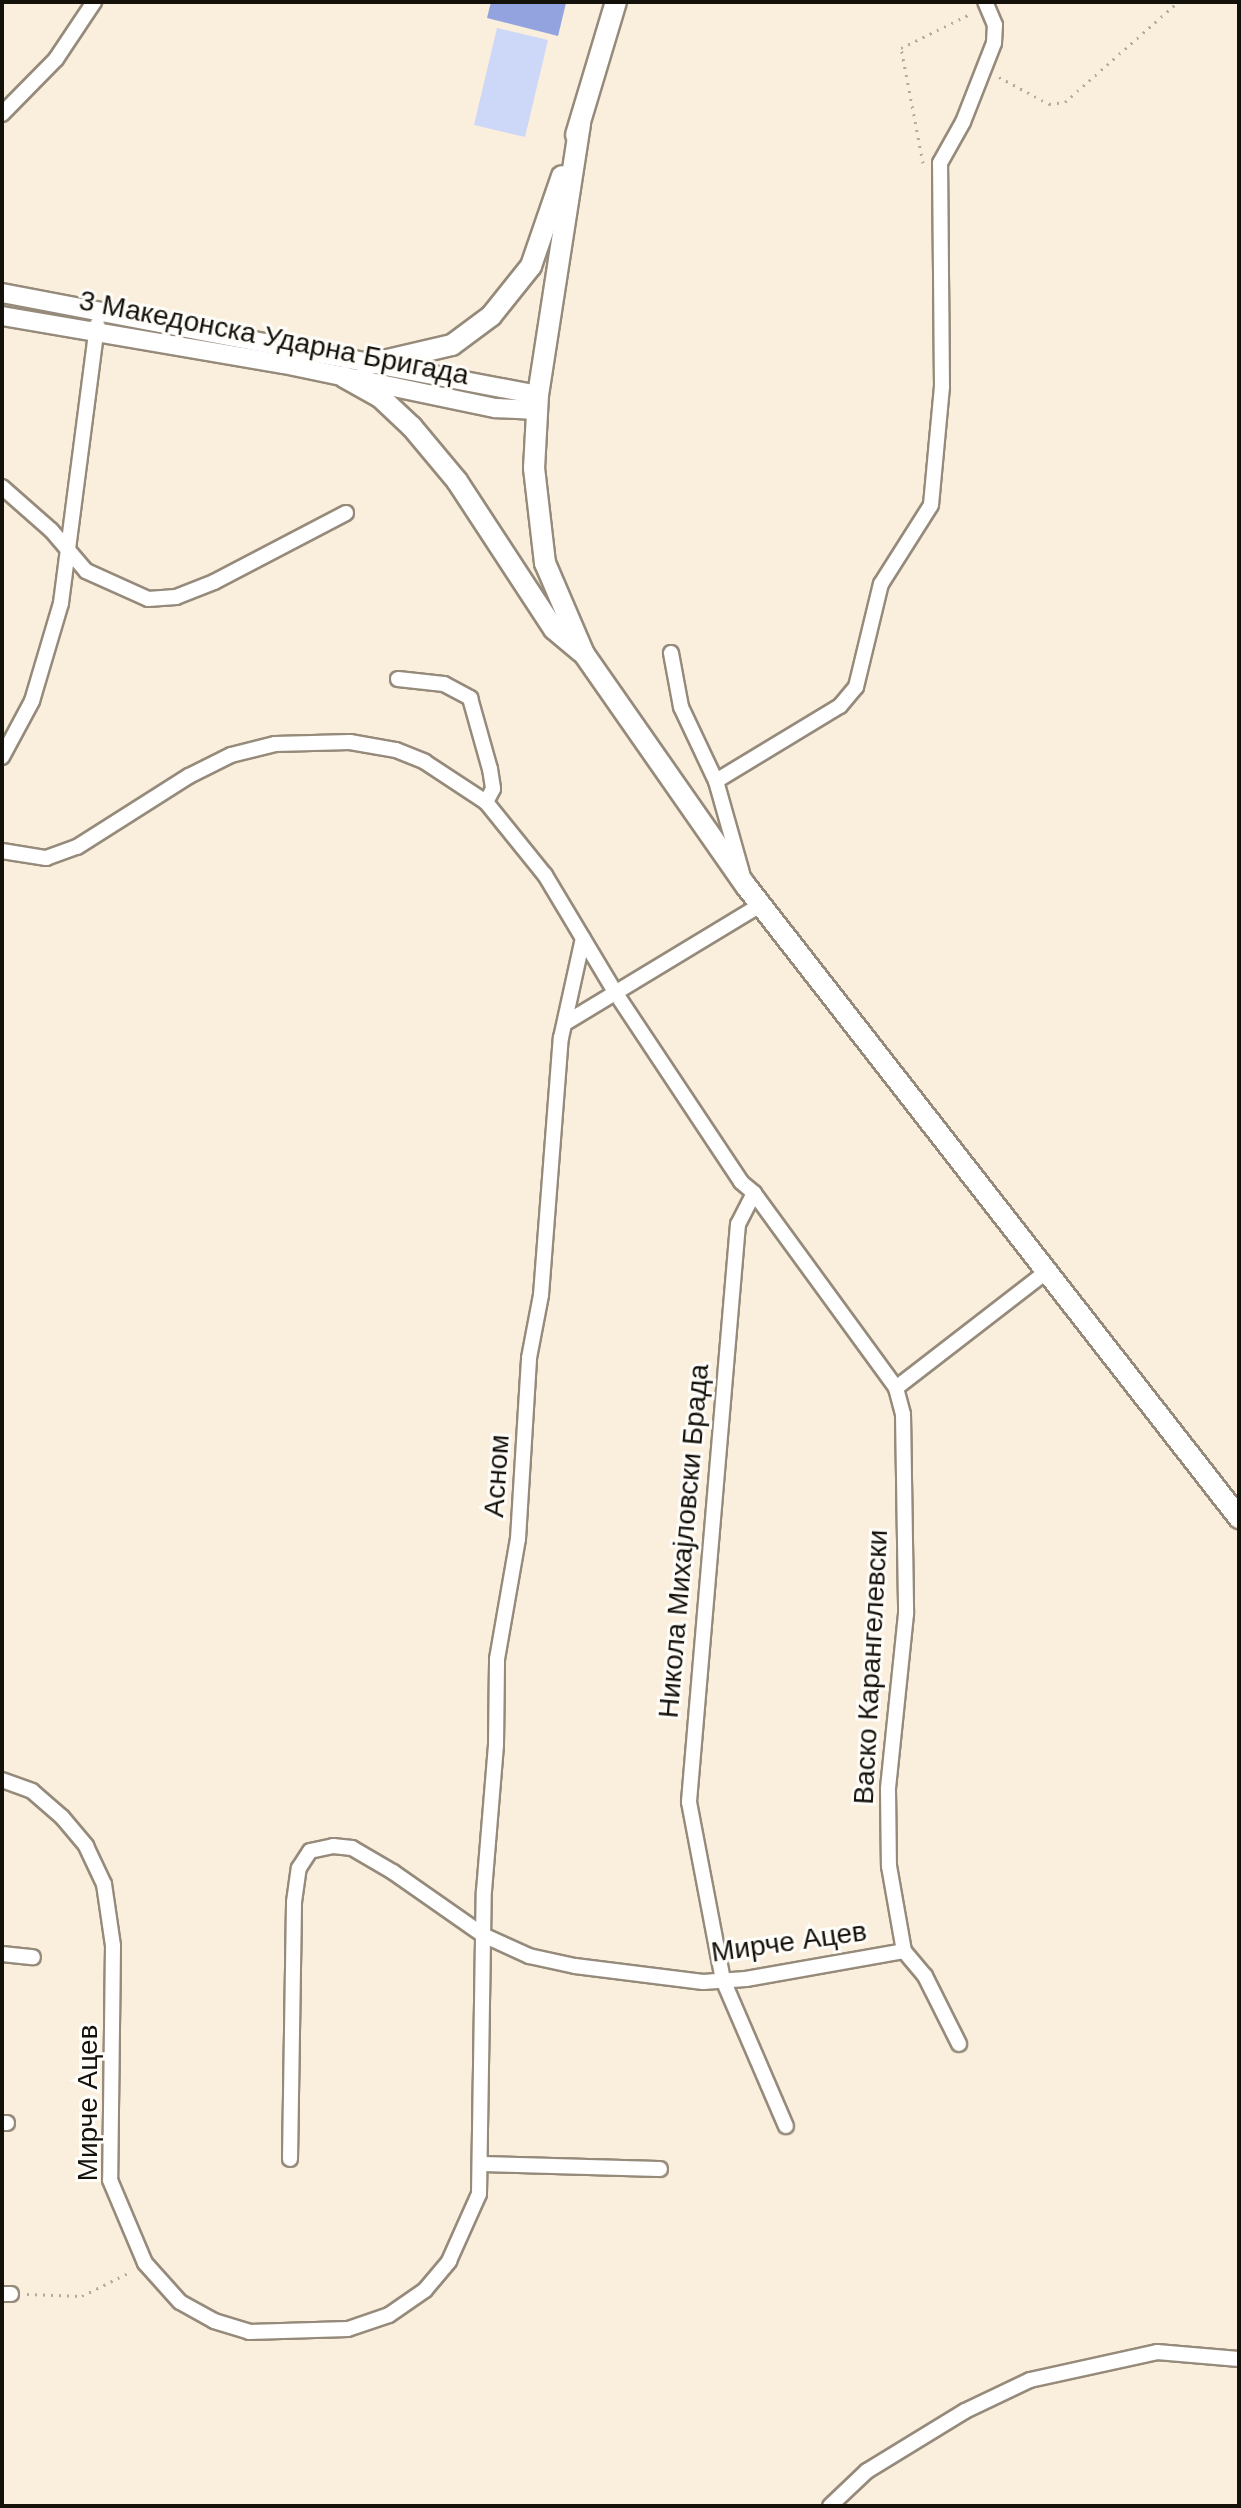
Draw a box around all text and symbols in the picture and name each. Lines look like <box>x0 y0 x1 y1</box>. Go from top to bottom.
street label: 3 Македонска Ударна Бригада <box>76 284 472 392</box>
street label: Никола Михајловски Брада <box>652 1363 716 1719</box>
street label: Асном <box>477 1433 517 1519</box>
street label: Васко Карангелевски <box>847 1529 895 1805</box>
street label: Мирче Ацев <box>709 1914 869 1970</box>
street label: Мирче Ацев <box>71 2025 105 2181</box>

